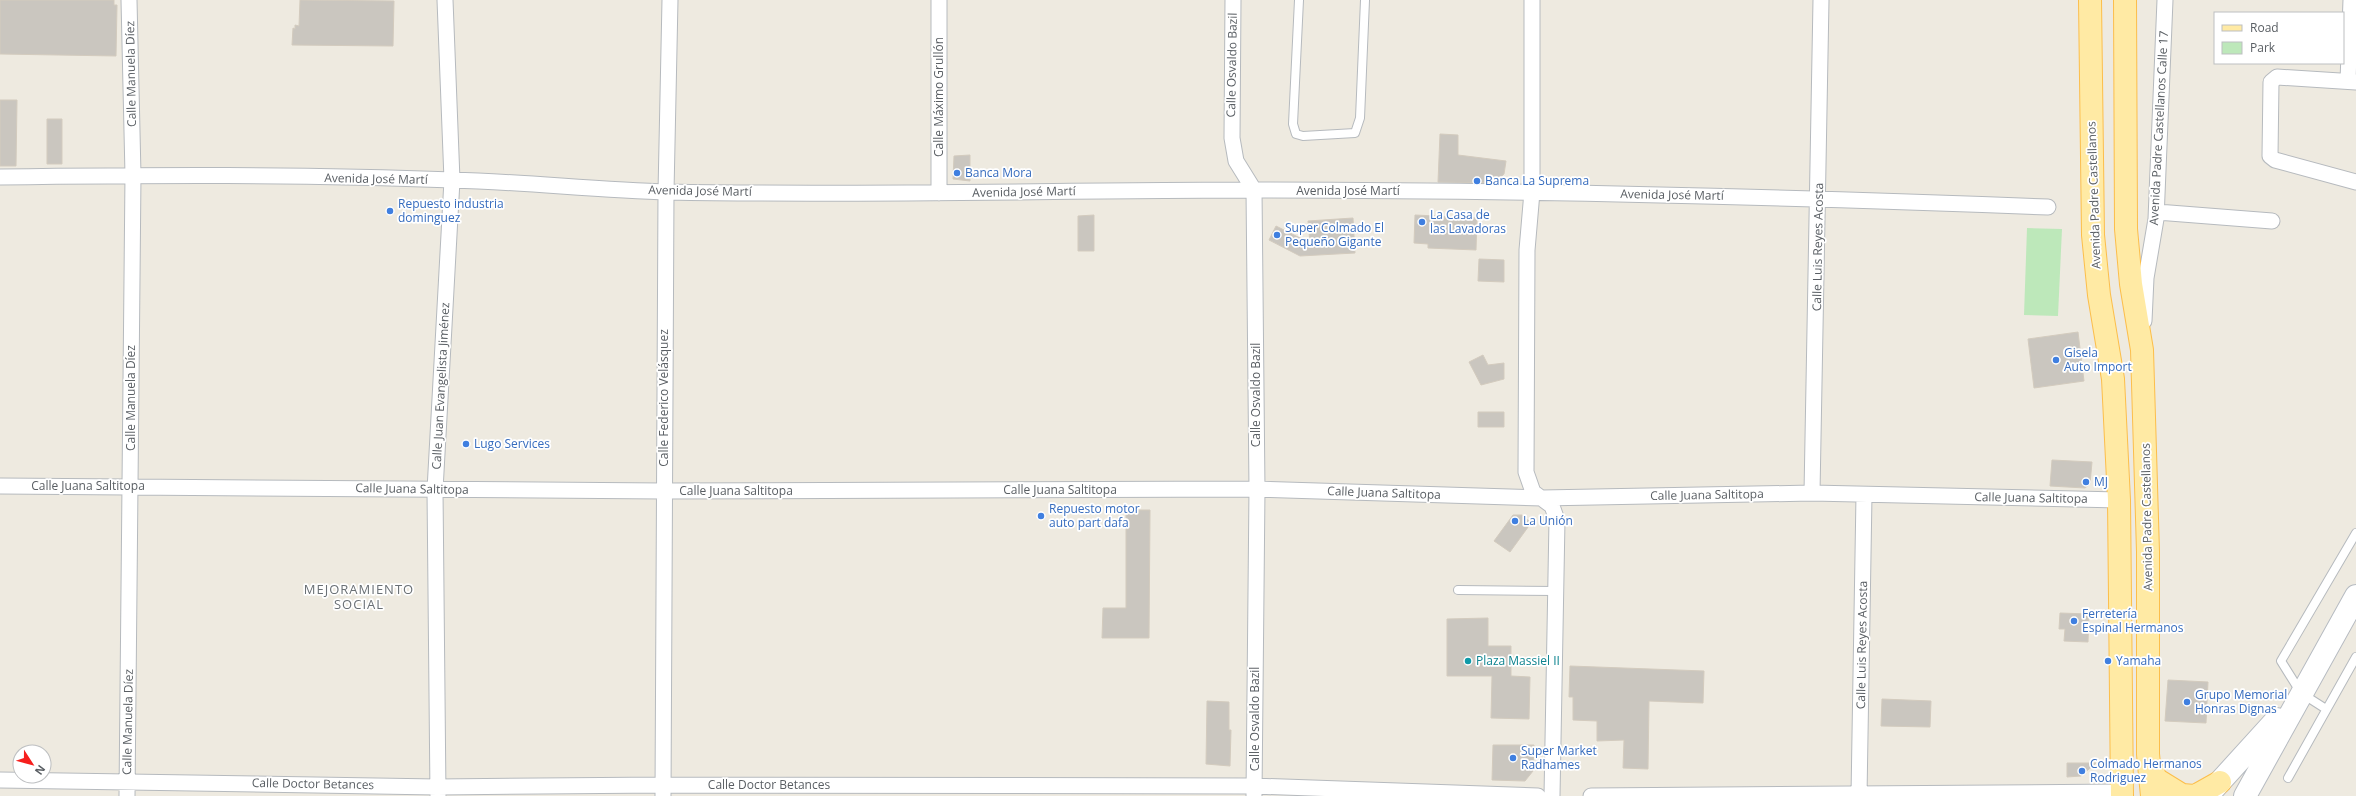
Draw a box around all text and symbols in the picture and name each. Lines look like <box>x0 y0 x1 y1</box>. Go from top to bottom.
legend <box>2214 12 2344 64</box>
street label: Calle Osvaldo Bazil <box>1222 13 1241 117</box>
text: Road <box>2250 19 2279 36</box>
street label: Calle Manuela Díez <box>121 21 140 127</box>
street label: Avenida Padre Castellanos Calle 17 <box>2145 30 2172 226</box>
street label: Calle Máximo Grullón <box>930 37 947 157</box>
text: Park <box>2250 39 2276 56</box>
street label: Avenida Padre Castellanos <box>2082 121 2105 269</box>
place label: Banca Mora <box>965 164 1032 181</box>
marker: Banca Mora <box>952 168 962 178</box>
street label: Avenida José Martí <box>324 169 429 188</box>
place label: Banca La Suprema <box>1485 172 1589 189</box>
marker: Banca La Suprema <box>1472 176 1482 186</box>
street label: Avenida José Martí <box>648 181 753 200</box>
street label: Avenida José Martí <box>972 182 1077 201</box>
street label: Avenida José Martí <box>1296 182 1401 199</box>
street label: Calle Luis Reyes Acosta <box>1808 183 1827 311</box>
street label: Avenida José Martí <box>1620 185 1725 204</box>
place label: Repuesto industria dominguez <box>398 195 504 226</box>
marker: Repuesto industria dominguez <box>385 206 395 216</box>
place label: La Casa de las Lavadoras <box>1430 206 1506 237</box>
marker: La Casa de las Lavadoras <box>1417 217 1427 227</box>
place label: Super Colmado El Pequeño Gigante <box>1285 219 1384 250</box>
marker: Super Colmado El Pequeño Gigante <box>1272 230 1282 240</box>
street label: Calle Juan Evangelista Jiménez <box>428 302 453 470</box>
street label: Calle Federico Velásquez <box>655 329 672 467</box>
street label: Calle Osvaldo Bazil <box>1247 343 1264 447</box>
place label: Gisela Auto Import <box>2064 344 2132 375</box>
street label: Calle Manuela Díez <box>122 345 139 451</box>
marker: Gisela Auto Import <box>2051 355 2061 365</box>
place label: Lugo Services <box>474 435 550 452</box>
marker: Lugo Services <box>461 439 471 449</box>
street label: Avenida Padre Castellanos <box>2137 443 2156 591</box>
place label: MJ <box>2094 473 2108 490</box>
street label: Calle Juana Saltitopa <box>31 477 145 494</box>
marker: MJ <box>2081 477 2091 487</box>
street label: Calle Juana Saltitopa <box>355 479 469 498</box>
street label: Calle Juana Saltitopa <box>1003 481 1117 498</box>
street label: Calle Juana Saltitopa <box>679 482 793 499</box>
street label: Calle Juana Saltitopa <box>1327 482 1441 503</box>
street label: Calle Juana Saltitopa <box>1650 485 1764 504</box>
street label: Calle Juana Saltitopa <box>1974 488 2088 507</box>
place label: Repuesto motor auto part dafa <box>1049 500 1140 531</box>
marker: Repuesto motor auto part dafa <box>1036 511 1046 521</box>
place label: La Unión <box>1523 512 1573 529</box>
marker: La Unión <box>1510 516 1520 526</box>
district label: MEJORAMIENTO SOCIAL <box>304 580 414 613</box>
street label: Calle Luis Reyes Acosta <box>1852 581 1871 709</box>
place label: Ferretería Espinal Hermanos <box>2082 605 2184 636</box>
marker: Ferretería Espinal Hermanos <box>2069 616 2079 626</box>
place label: Plaza Massiel II <box>1476 652 1560 669</box>
place label: Yamaha <box>2116 652 2161 669</box>
marker: Plaza Massiel II <box>1463 656 1473 666</box>
marker: Yamaha <box>2103 656 2113 666</box>
street label: Calle Osvaldo Bazil <box>1246 667 1263 771</box>
street label: Calle Manuela Díez <box>118 668 137 775</box>
place label: Grupo Memorial Honras Dignas <box>2195 686 2287 717</box>
marker: Grupo Memorial Honras Dignas <box>2182 697 2192 707</box>
place label: Super Market Radhames <box>1521 742 1597 773</box>
north arrow <box>12 744 52 784</box>
marker: Super Market Radhames <box>1508 753 1518 763</box>
place label: Colmado Hermanos Rodriguez <box>2090 755 2202 786</box>
text: N <box>32 762 49 778</box>
marker: Colmado Hermanos Rodriguez <box>2077 766 2087 776</box>
street label: Calle Doctor Betances <box>252 774 375 793</box>
street label: Calle Doctor Betances <box>708 776 830 793</box>

